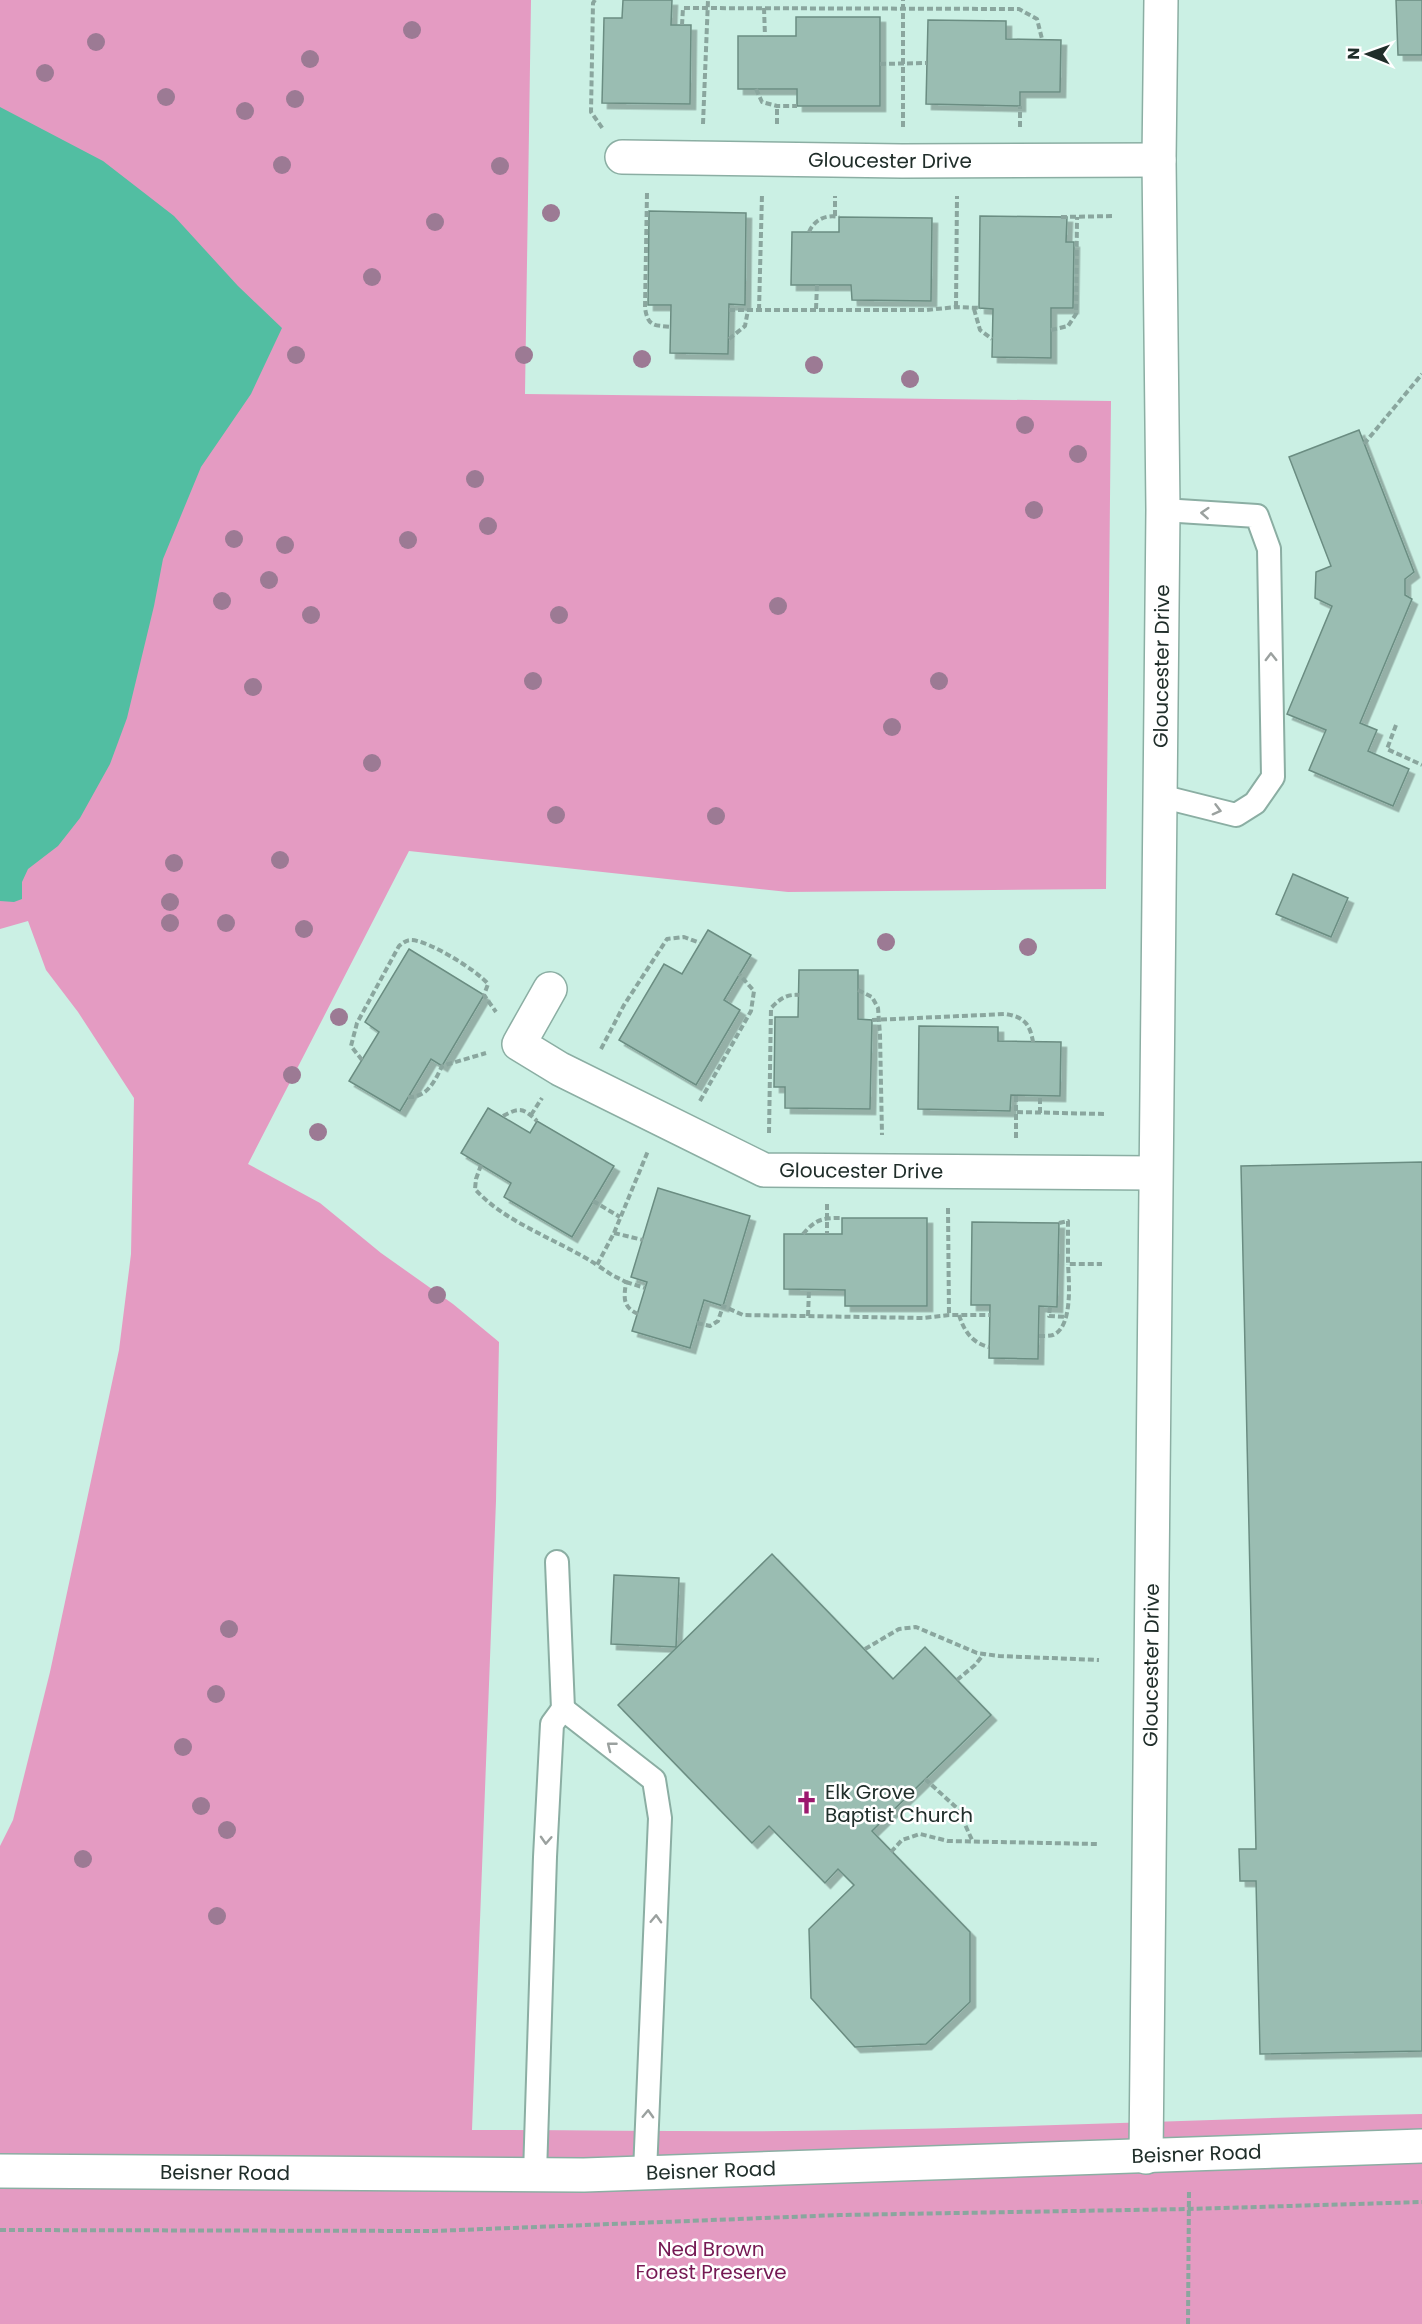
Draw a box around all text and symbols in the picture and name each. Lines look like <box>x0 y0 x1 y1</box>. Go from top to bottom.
north arrow <box>1338 24 1398 84</box>
text: N <box>1342 48 1365 60</box>
street label: Gloucester Drive <box>808 146 972 175</box>
one-way arrow <box>1200 506 1209 519</box>
street label: Gloucester Drive <box>1147 584 1176 748</box>
one-way arrow <box>1265 652 1277 661</box>
one-way arrow <box>1211 803 1221 816</box>
street label: Gloucester Drive <box>779 1156 943 1185</box>
street label: Gloucester Drive <box>1136 1583 1166 1747</box>
one-way arrow <box>607 1742 618 1753</box>
place label: Elk Grove Baptist Church <box>825 1778 973 1829</box>
church icon: Elk Grove Baptist Church <box>794 1790 820 1816</box>
one-way arrow <box>539 1835 552 1844</box>
one-way arrow <box>650 1915 662 1924</box>
one-way arrow <box>642 2110 654 2119</box>
street label: Beisner Road <box>1131 2138 1262 2170</box>
street label: Beisner Road <box>645 2154 776 2187</box>
street label: Beisner Road <box>160 2158 290 2187</box>
park label: Ned Brown Forest Preserve <box>635 2235 787 2286</box>

